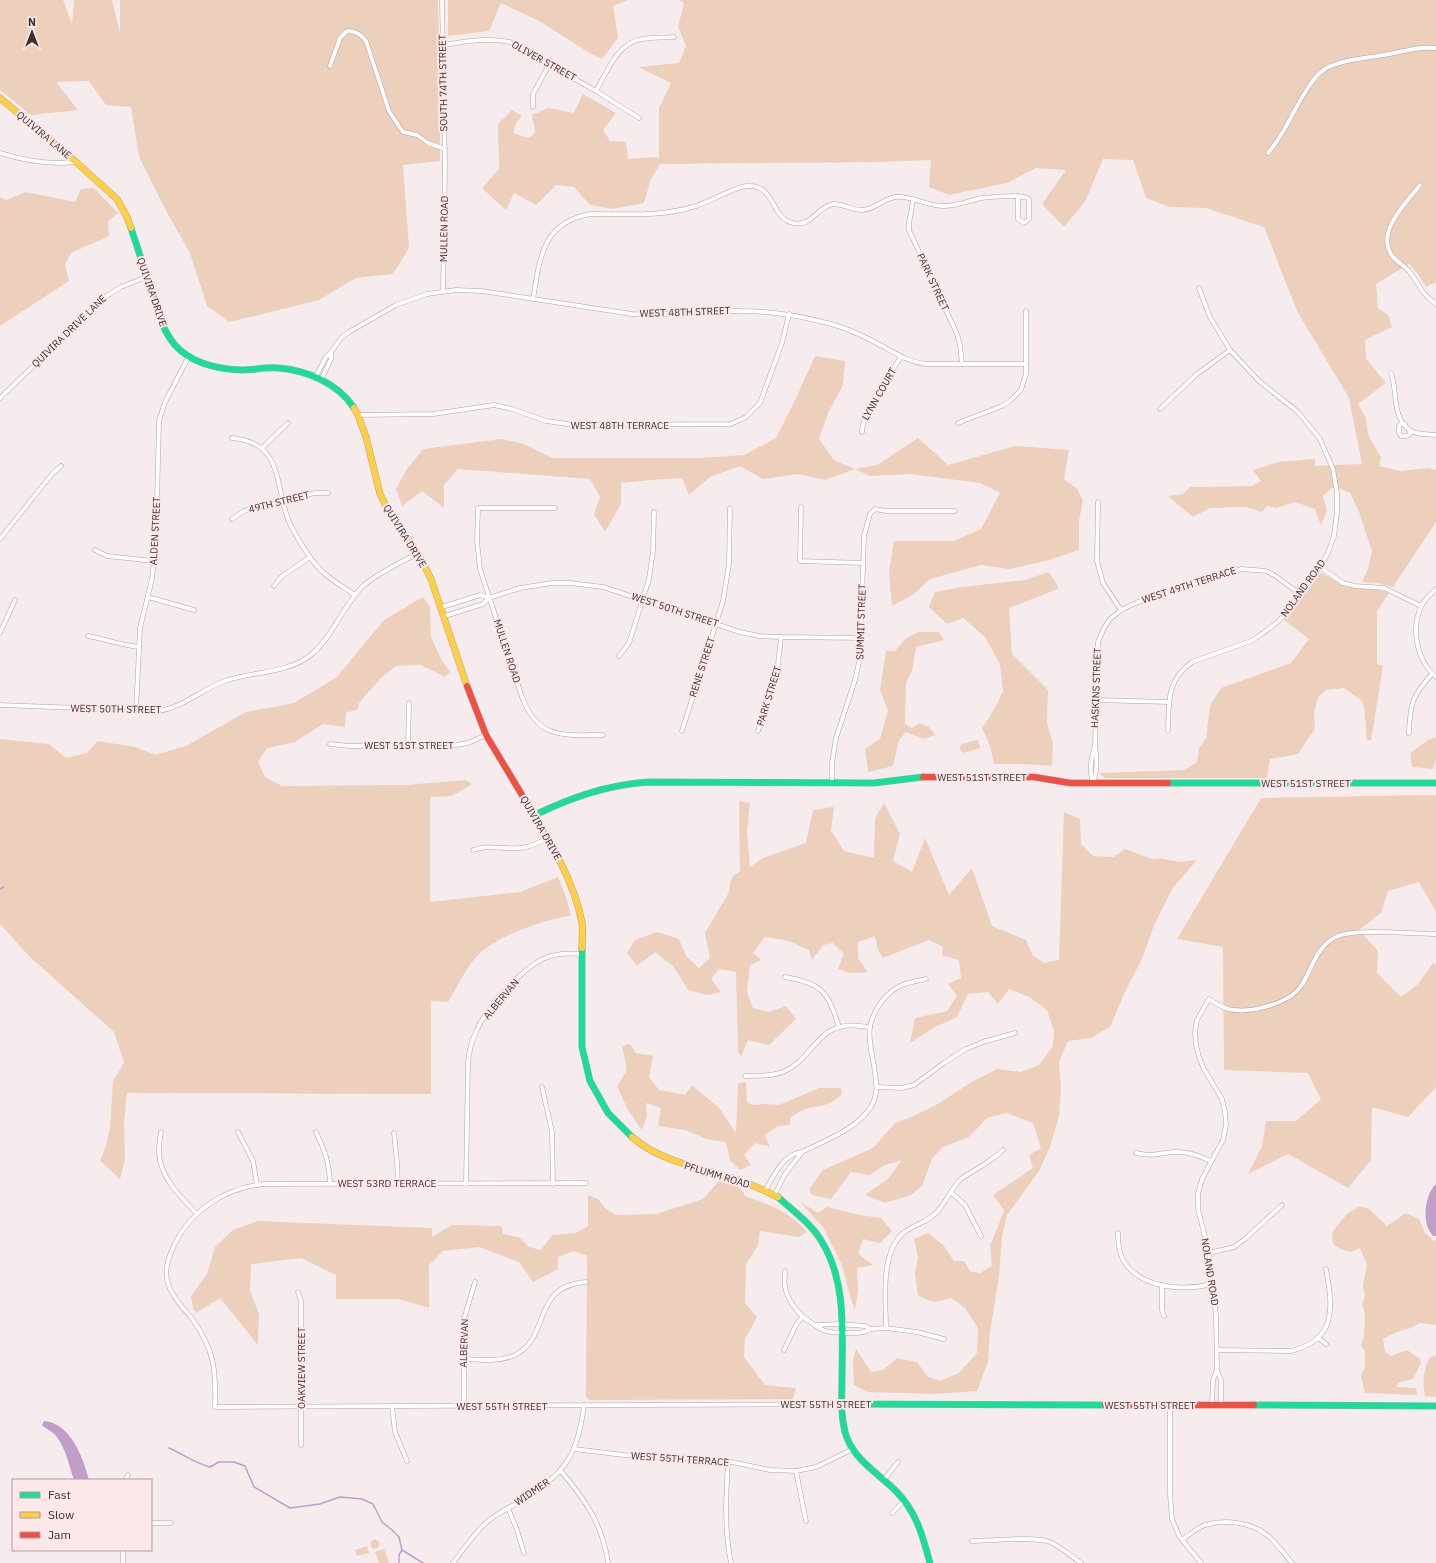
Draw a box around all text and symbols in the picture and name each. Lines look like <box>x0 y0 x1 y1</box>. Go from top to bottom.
north arrow <box>12 12 52 52</box>
text: N <box>28 15 36 29</box>
street label: SOUTH 74TH STREET <box>436 34 450 132</box>
street label: OLIVER STREET <box>509 38 579 84</box>
street label: QUIVIRA LANE <box>14 108 74 162</box>
street label: MULLEN ROAD <box>437 195 451 262</box>
street label: PARK STREET <box>914 251 952 313</box>
street label: QUIVIRA DRIVE <box>134 256 170 328</box>
street label: QUIVIRA DRIVE LANE <box>29 292 109 370</box>
street label: WEST 48TH STREET <box>639 304 731 320</box>
street label: LYNN COURT <box>859 365 899 423</box>
street label: WEST 48TH TERRACE <box>571 419 669 432</box>
street label: 49TH STREET <box>247 488 311 516</box>
street label: ALDEN STREET <box>147 496 163 566</box>
street label: QUIVIRA DRIVE <box>380 502 430 570</box>
street label: NOLAND ROAD <box>1278 556 1328 619</box>
street label: WEST 49TH TERRACE <box>1140 564 1238 606</box>
street label: SUMMIT STREET <box>853 584 869 660</box>
street label: WEST 50TH STREET <box>630 590 720 630</box>
street label: MULLEN ROAD <box>491 617 524 685</box>
street label: RENE STREET <box>686 635 718 699</box>
street label: HASKINS STREET <box>1088 647 1104 728</box>
street label: PARK STREET <box>754 664 784 728</box>
street label: WEST 50TH STREET <box>70 702 162 716</box>
street label: WEST 51ST STREET <box>364 739 454 752</box>
street label: WEST 51ST STREET <box>937 771 1027 784</box>
street label: WEST 51ST STREET <box>1261 777 1351 790</box>
street label: QUIVIRA DRIVE <box>517 794 565 863</box>
street label: ALBERVAN <box>480 976 522 1022</box>
street label: PFLUMM ROAD <box>683 1159 752 1191</box>
street label: WEST 53RD TERRACE <box>338 1177 436 1190</box>
street label: NOLAND ROAD <box>1198 1237 1222 1307</box>
street label: ALBERVAN <box>457 1318 471 1368</box>
street label: OAKVIEW STREET <box>295 1327 308 1409</box>
street label: WEST 55TH STREET <box>781 1398 872 1411</box>
street label: WEST 55TH STREET <box>1105 1399 1196 1412</box>
street label: WEST 55TH STREET <box>457 1400 548 1413</box>
street label: WEST 55TH TERRACE <box>631 1449 730 1469</box>
street label: WIDMER <box>512 1475 552 1509</box>
legend <box>12 1479 152 1551</box>
text: Fast <box>48 1487 71 1502</box>
text: Slow <box>48 1507 74 1522</box>
text: Jam <box>48 1527 71 1542</box>

